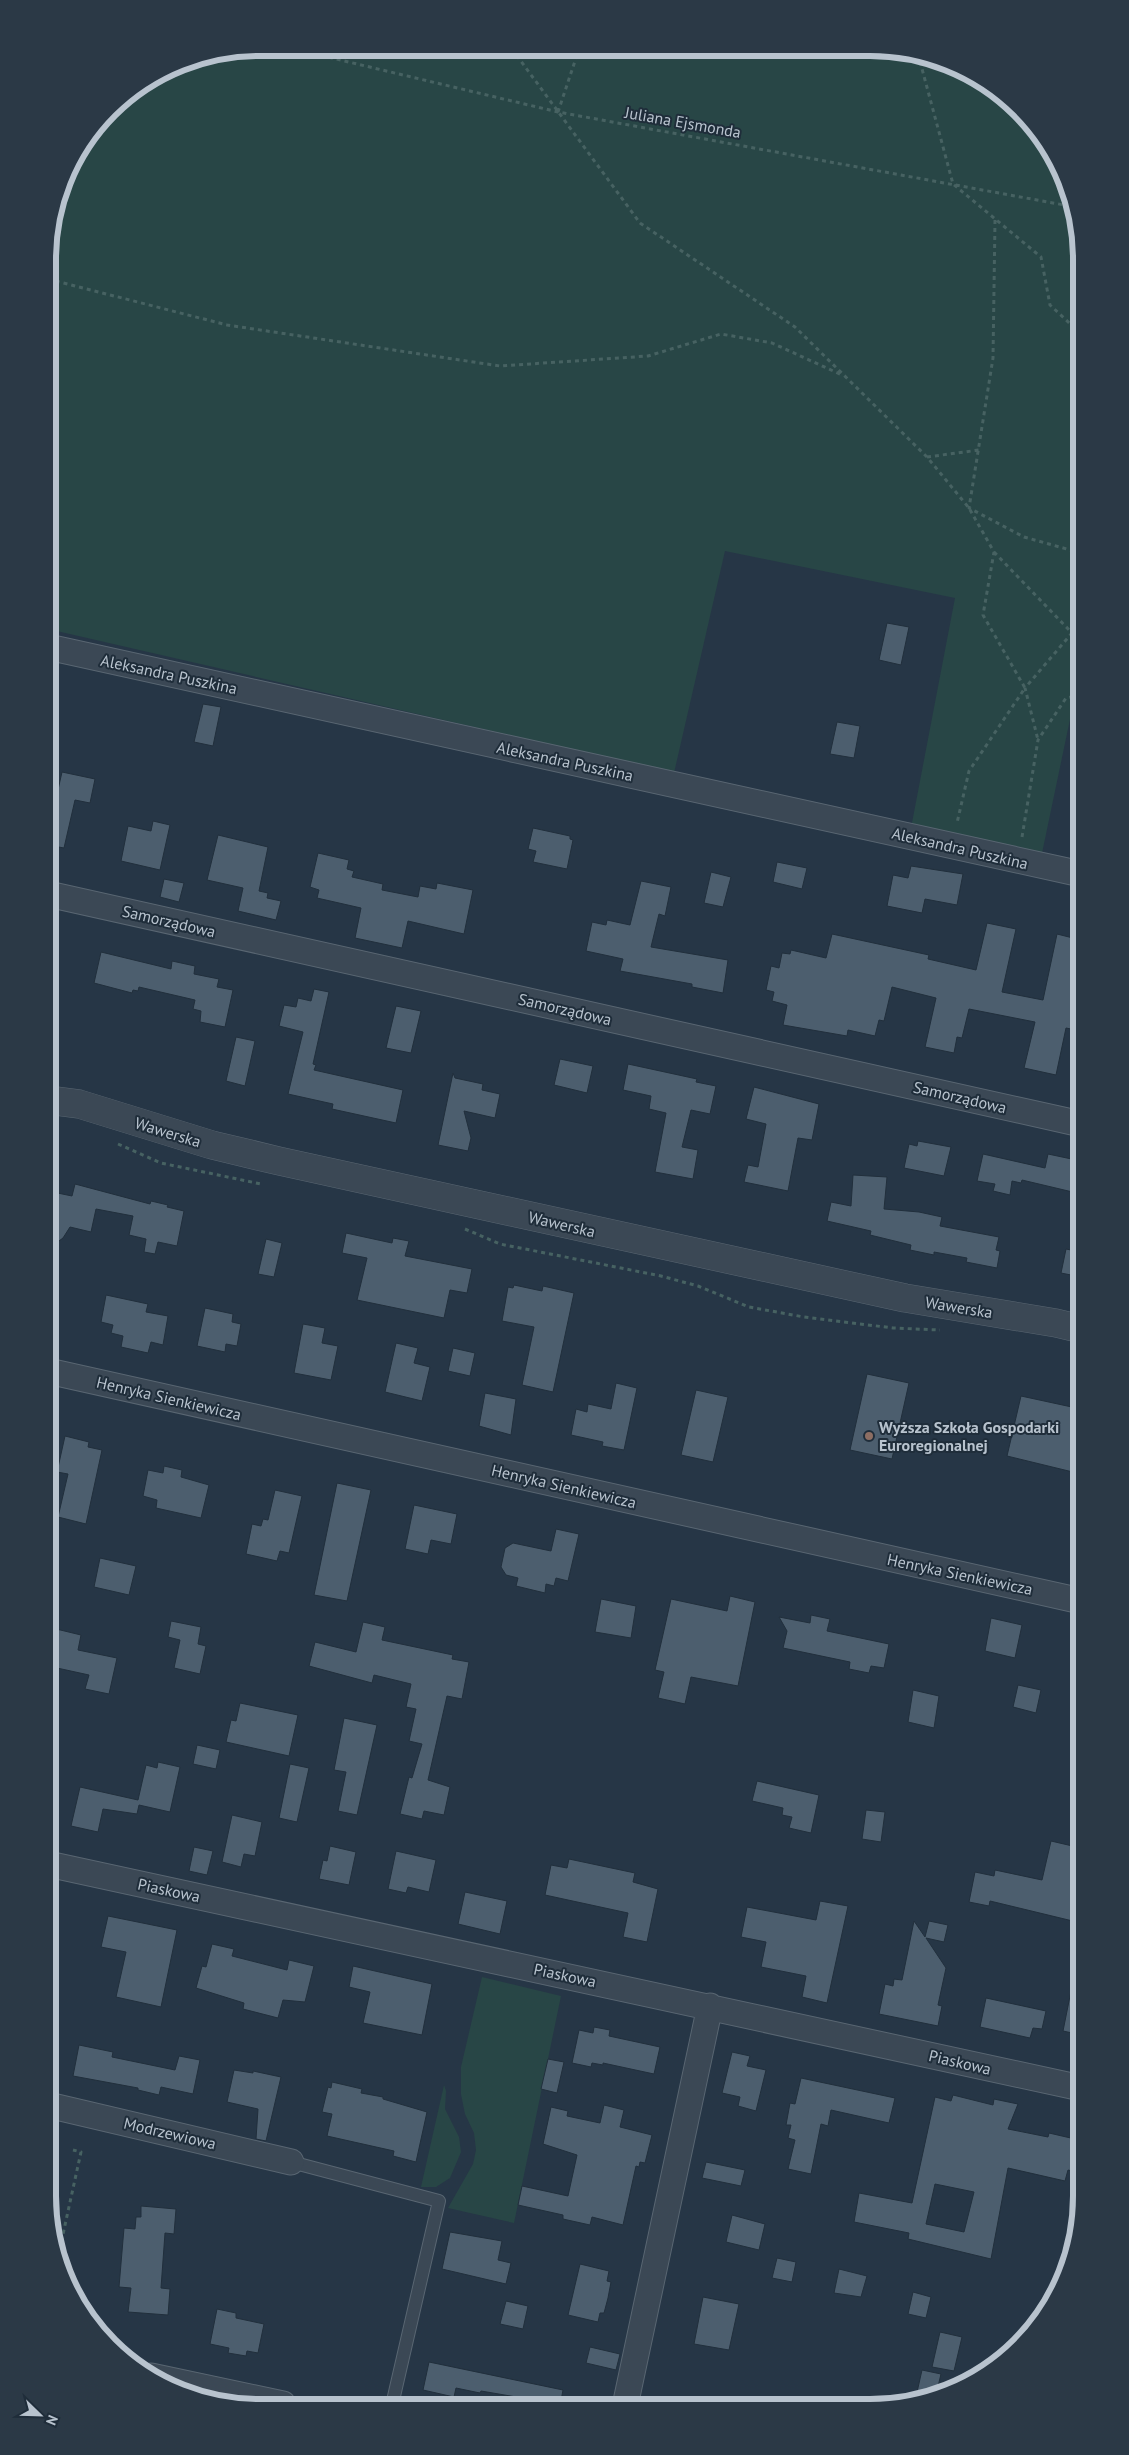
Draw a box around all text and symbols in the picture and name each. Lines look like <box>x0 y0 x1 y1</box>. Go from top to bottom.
street label: Juliana Ejsmonda <box>622 102 743 142</box>
street label: Aleksandra Puszkina <box>99 650 239 698</box>
street label: Aleksandra Puszkina <box>495 737 635 785</box>
street label: Aleksandra Puszkina <box>890 823 1030 873</box>
street label: Samorządowa <box>120 901 218 941</box>
street label: Samorządowa <box>516 989 614 1029</box>
street label: Samorządowa <box>911 1077 1009 1117</box>
street label: Wawerska <box>133 1112 203 1152</box>
street label: Wawerska <box>527 1207 597 1241</box>
street label: Wawerska <box>924 1292 994 1322</box>
street label: Henryka Sienkiewicza <box>95 1372 243 1424</box>
place label: Wyższa Szkoła Gospodarki Euroregionalnej <box>879 1417 1059 1455</box>
marker: Wyższa Szkoła Gospodarki Euroregionalnej <box>863 1430 875 1442</box>
street label: Henryka Sienkiewicza <box>490 1460 638 1512</box>
street label: Henryka Sienkiewicza <box>885 1549 1035 1599</box>
street label: Piaskowa <box>136 1874 202 1906</box>
street label: Piaskowa <box>532 1959 598 1991</box>
street label: Piaskowa <box>927 2045 993 2079</box>
street label: Modrzewiowa <box>122 2113 218 2153</box>
north arrow <box>15 2390 65 2440</box>
text: N <box>42 2412 62 2428</box>

